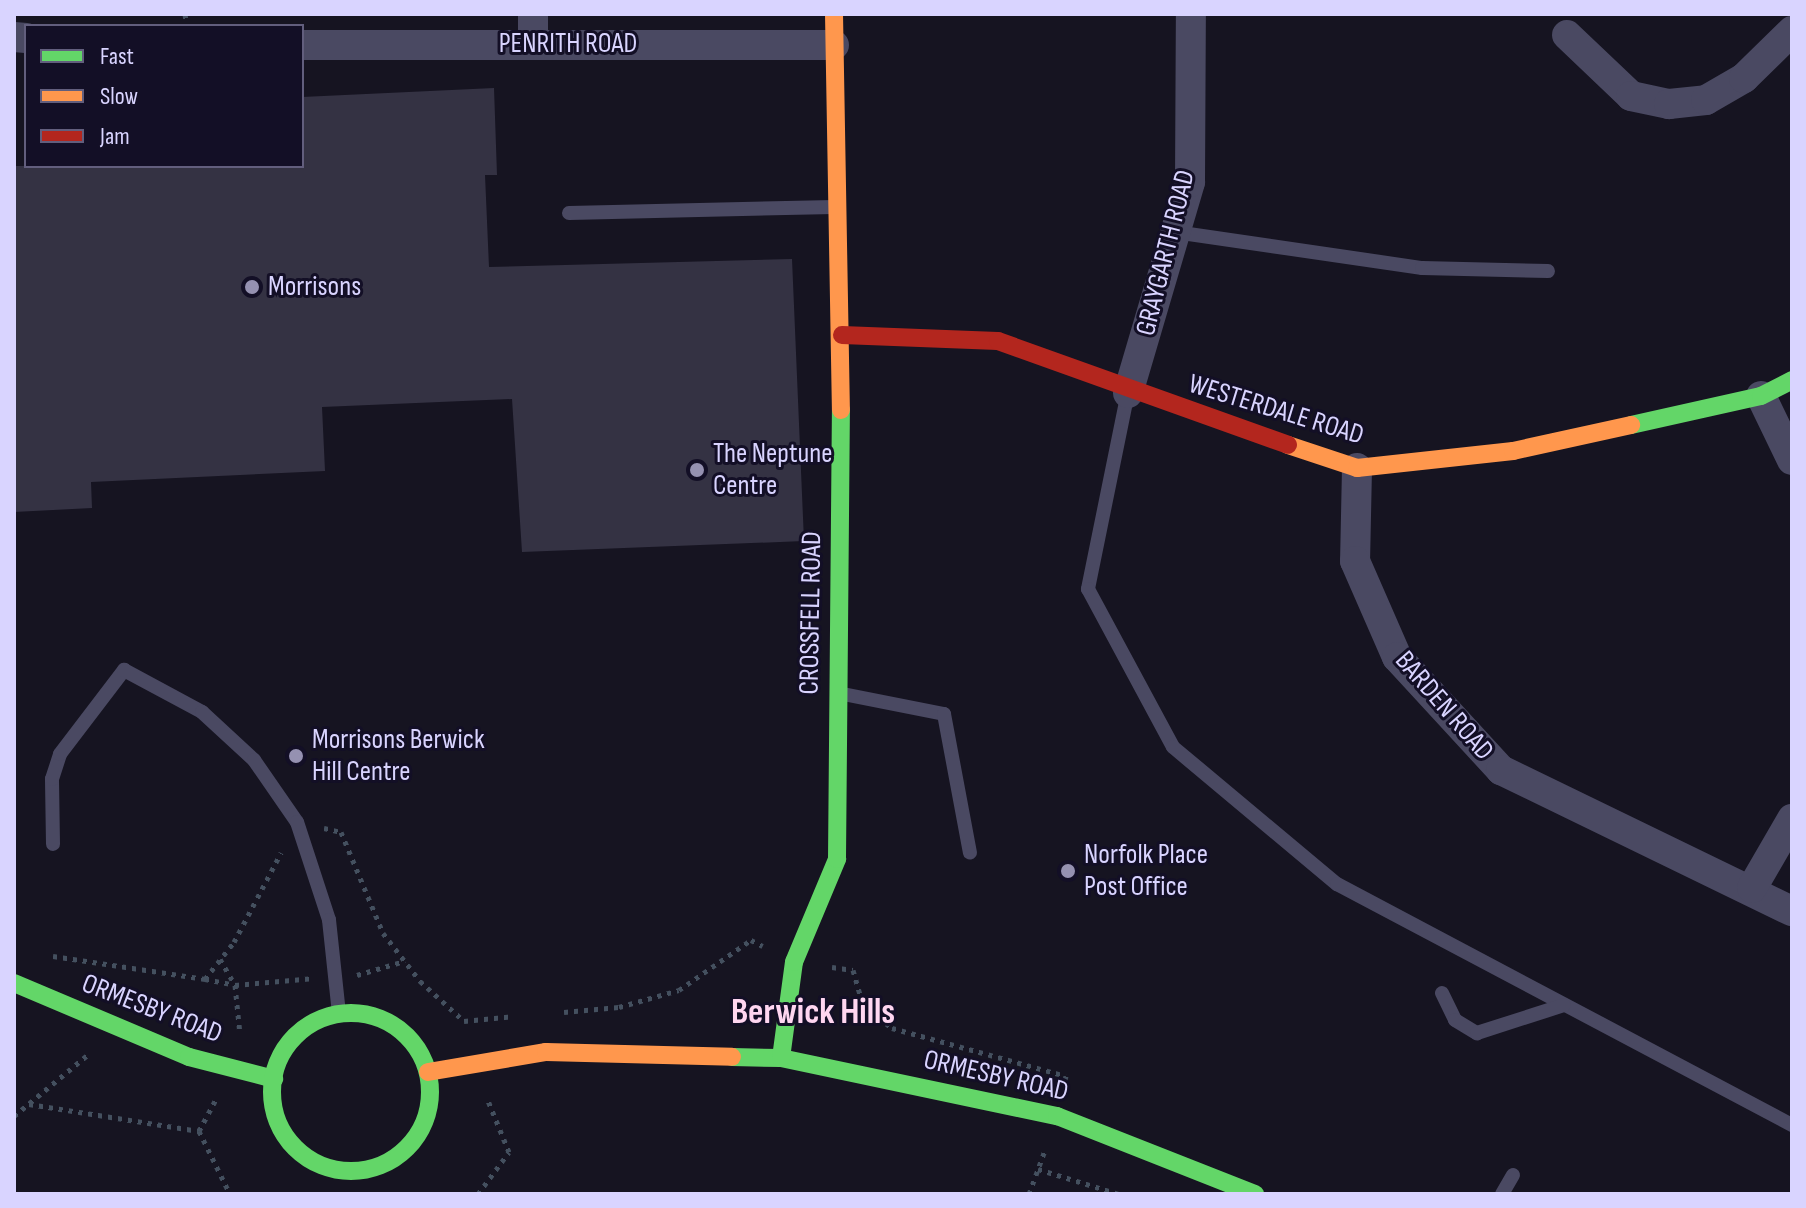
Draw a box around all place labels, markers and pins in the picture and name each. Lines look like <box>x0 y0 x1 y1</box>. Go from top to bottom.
place label: Morrisons <box>268 270 361 304</box>
marker: Morrisons <box>243 278 261 296</box>
place label: The Neptune Centre <box>713 437 832 503</box>
marker: The Neptune Centre <box>688 461 706 479</box>
place label: Morrisons Berwick Hill Centre <box>312 723 485 789</box>
marker: Morrisons Berwick Hill Centre <box>287 747 305 765</box>
place label: Norfolk Place Post Office <box>1084 838 1208 904</box>
marker: Norfolk Place Post Office <box>1059 862 1077 880</box>

